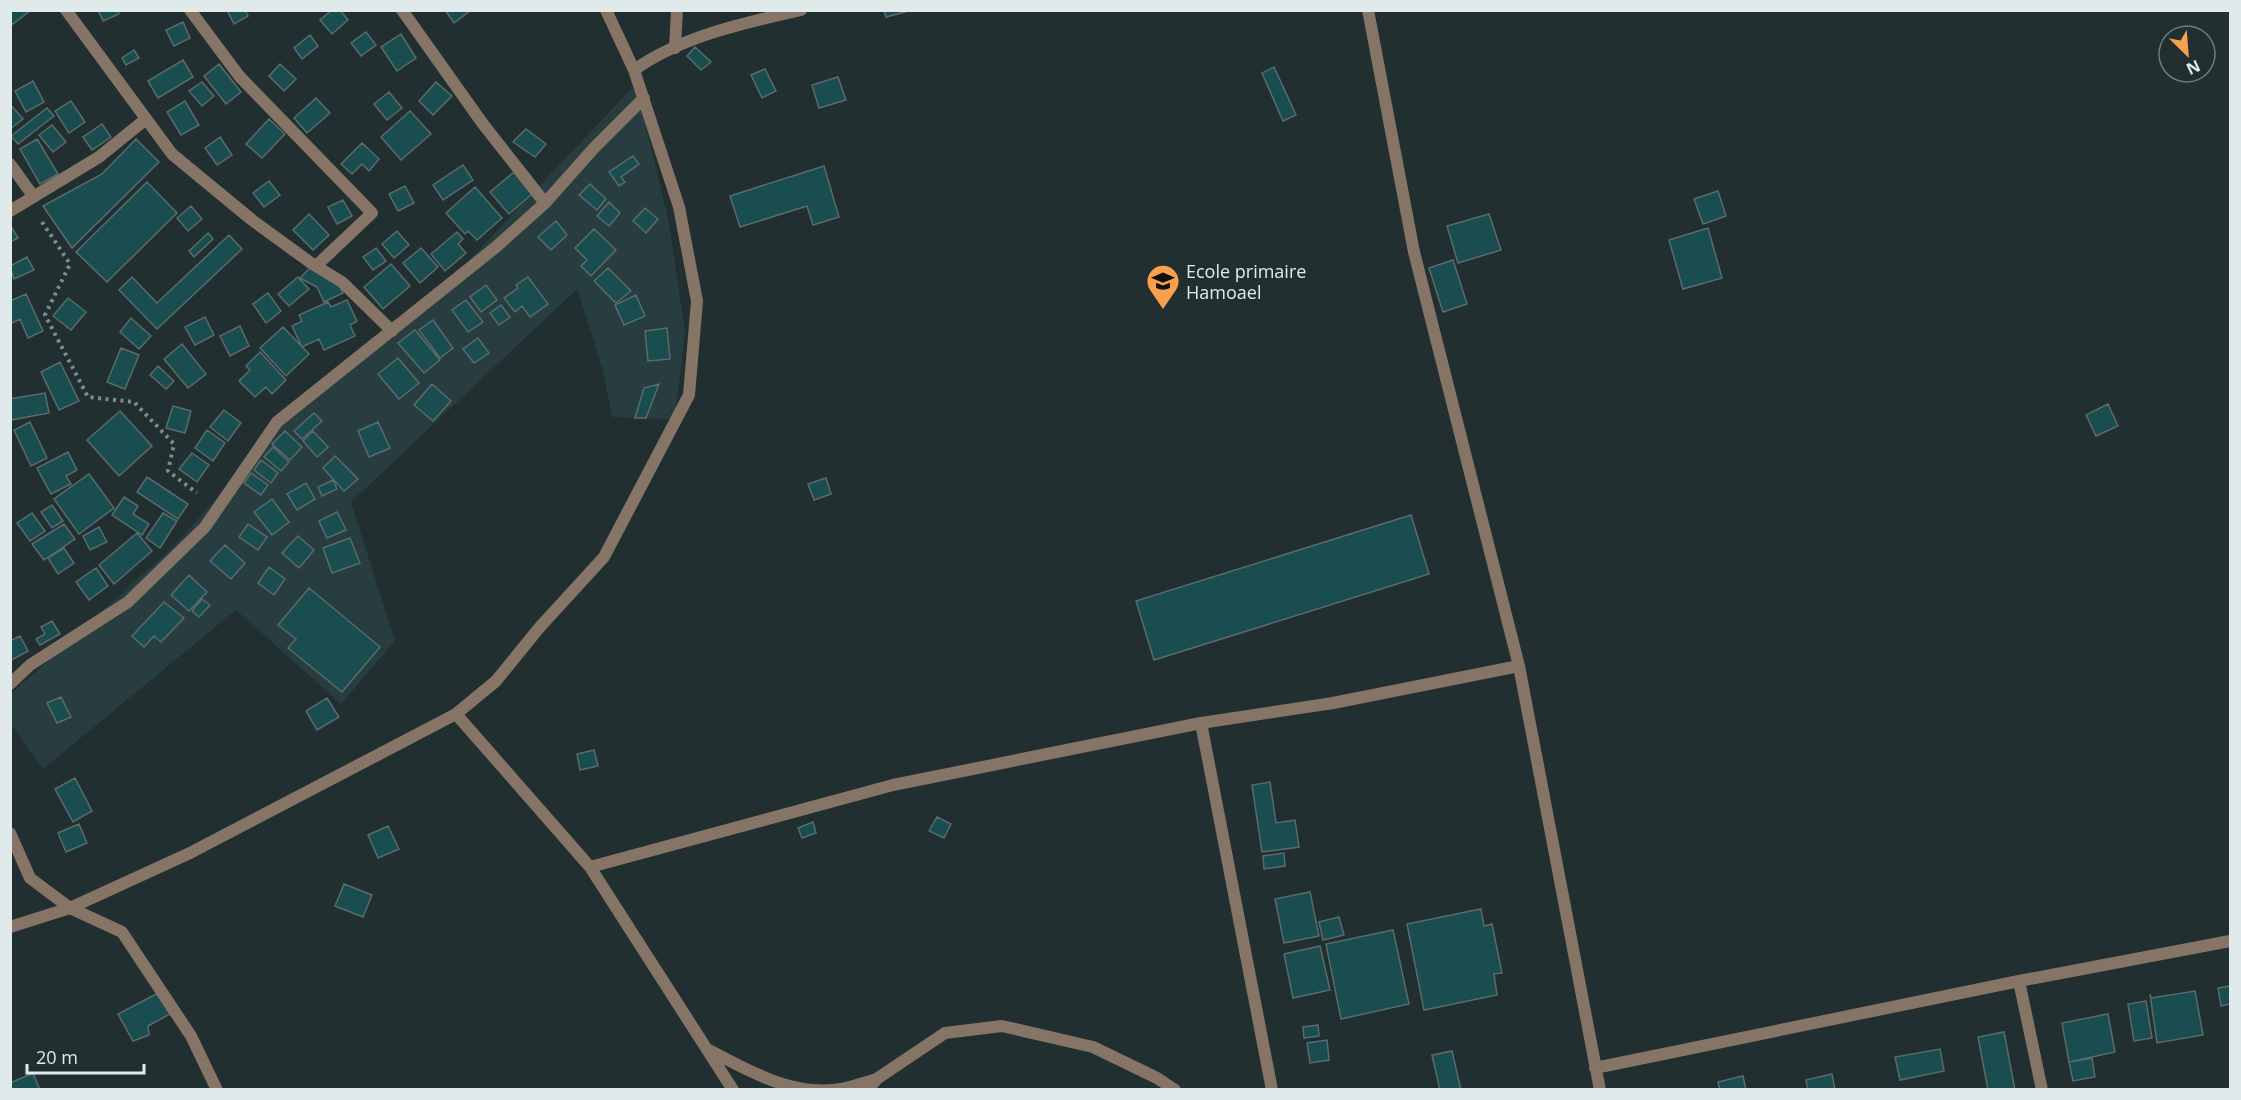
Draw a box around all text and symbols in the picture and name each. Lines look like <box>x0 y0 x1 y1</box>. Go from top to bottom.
north arrow <box>2157 24 2217 84</box>
text: N <box>2183 55 2204 80</box>
place label: Ecole primaire Hamoael <box>1186 259 1306 304</box>
school or university icon: Ecole primaire Hamoael <box>1145 263 1181 310</box>
scale bar <box>27 1037 144 1075</box>
text: 20 m <box>36 1045 78 1069</box>

